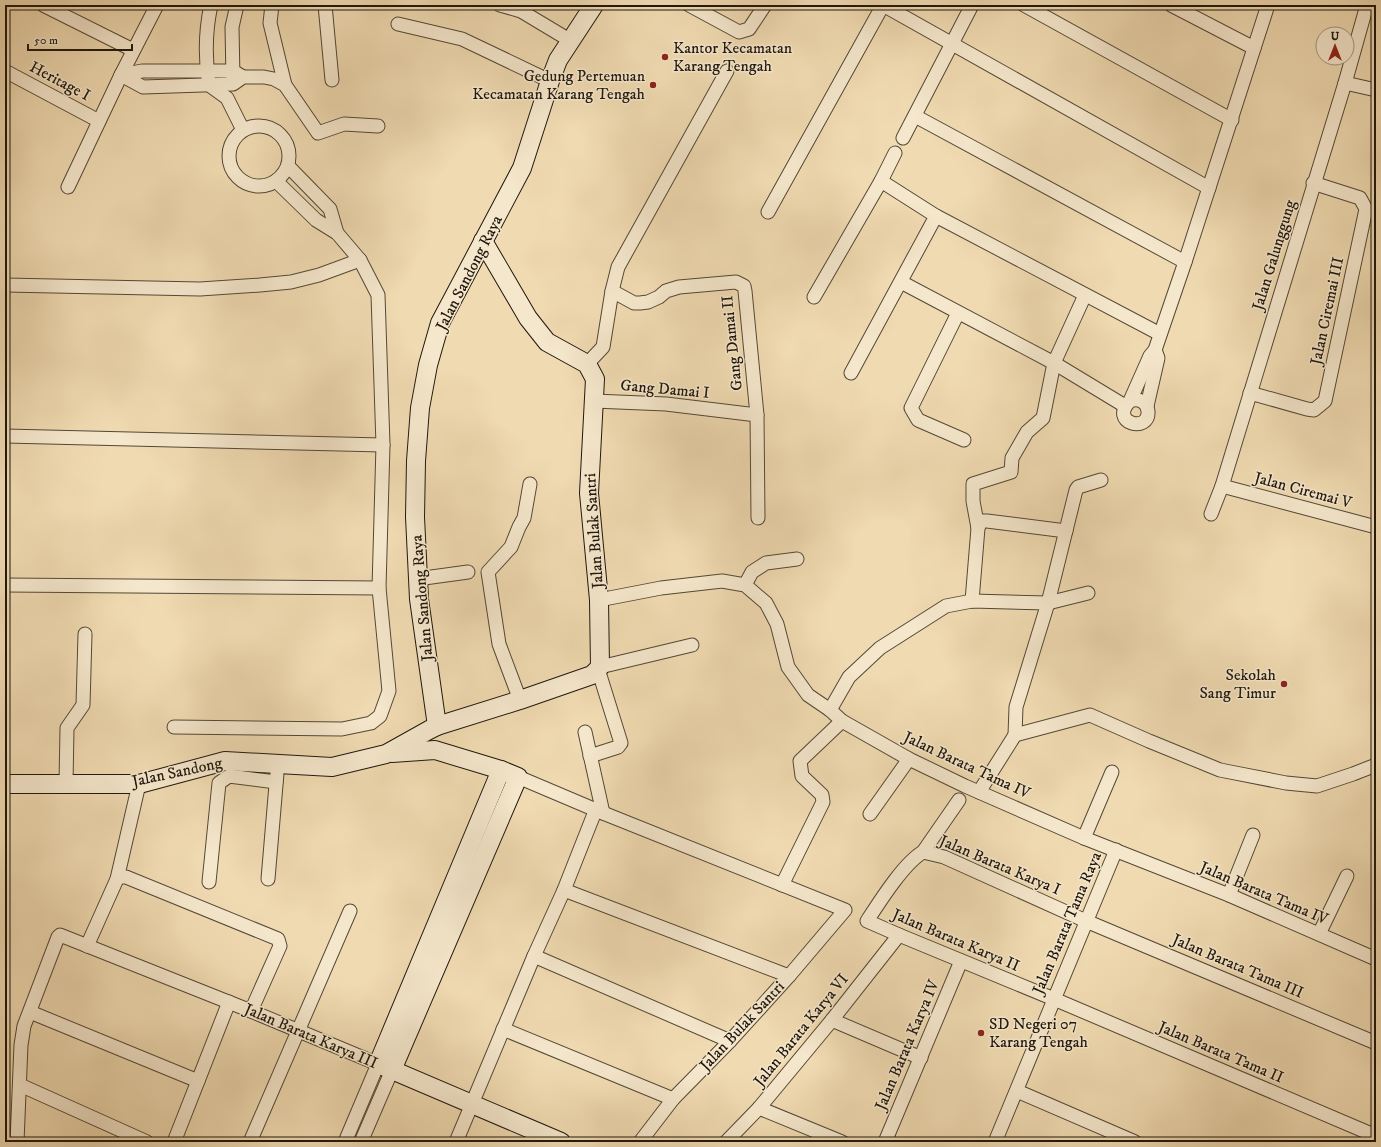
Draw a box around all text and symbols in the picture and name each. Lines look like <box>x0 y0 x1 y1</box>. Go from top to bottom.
scale bar <box>28 26 132 52</box>
north arrow <box>1315 26 1355 66</box>
text: U <box>1331 30 1340 44</box>
text: 50 m <box>34 33 58 48</box>
place label: Kantor Kecamatan Karang Tengah <box>673 38 793 76</box>
marker: Kantor Kecamatan Karang Tengah <box>660 52 670 62</box>
street label: Heritage I <box>26 57 94 106</box>
place label: Gedung Pertemuan Kecamatan Karang Tengah <box>472 66 646 104</box>
marker: Gedung Pertemuan Kecamatan Karang Tengah <box>648 80 658 90</box>
street label: Jalan Galunggung <box>1247 197 1300 315</box>
street label: Jalan Sandong Raya <box>430 212 507 336</box>
street label: Jalan Ciremai III <box>1305 255 1348 369</box>
street label: Gang Damai II <box>717 294 747 392</box>
street label: Gang Damai I <box>620 375 711 403</box>
street label: Jalan Ciremai V <box>1250 467 1355 513</box>
street label: Jalan Bulak Santri <box>580 473 608 591</box>
street label: Jalan Sandong Raya <box>406 534 438 664</box>
place label: Sekolah Sang Timur <box>1199 665 1277 703</box>
marker: Sekolah Sang Timur <box>1279 679 1289 689</box>
street label: Jalan Barata Tama IV <box>899 726 1034 804</box>
street label: Jalan Sandong <box>128 753 224 792</box>
street label: Jalan Barata Karya I <box>935 830 1064 900</box>
street label: Jalan Barata Tama Raya <box>1027 849 1106 999</box>
street label: Jalan Barata Tama IV <box>1195 856 1332 929</box>
street label: Jalan Barata Karya II <box>888 903 1023 976</box>
street label: Jalan Barata Tama III <box>1167 929 1307 1003</box>
street label: Jalan Barata Karya VI <box>748 969 853 1092</box>
street label: Jalan Barata Karya IV <box>870 976 944 1115</box>
street label: Jalan Bulak Santri <box>694 977 789 1077</box>
street label: Jalan Barata Karya III <box>240 998 381 1073</box>
place label: SD Negeri 07 Karang Tengah <box>989 1014 1088 1052</box>
street label: Jalan Barata Tama II <box>1153 1016 1287 1088</box>
marker: SD Negeri 07 Karang Tengah <box>976 1028 986 1038</box>

